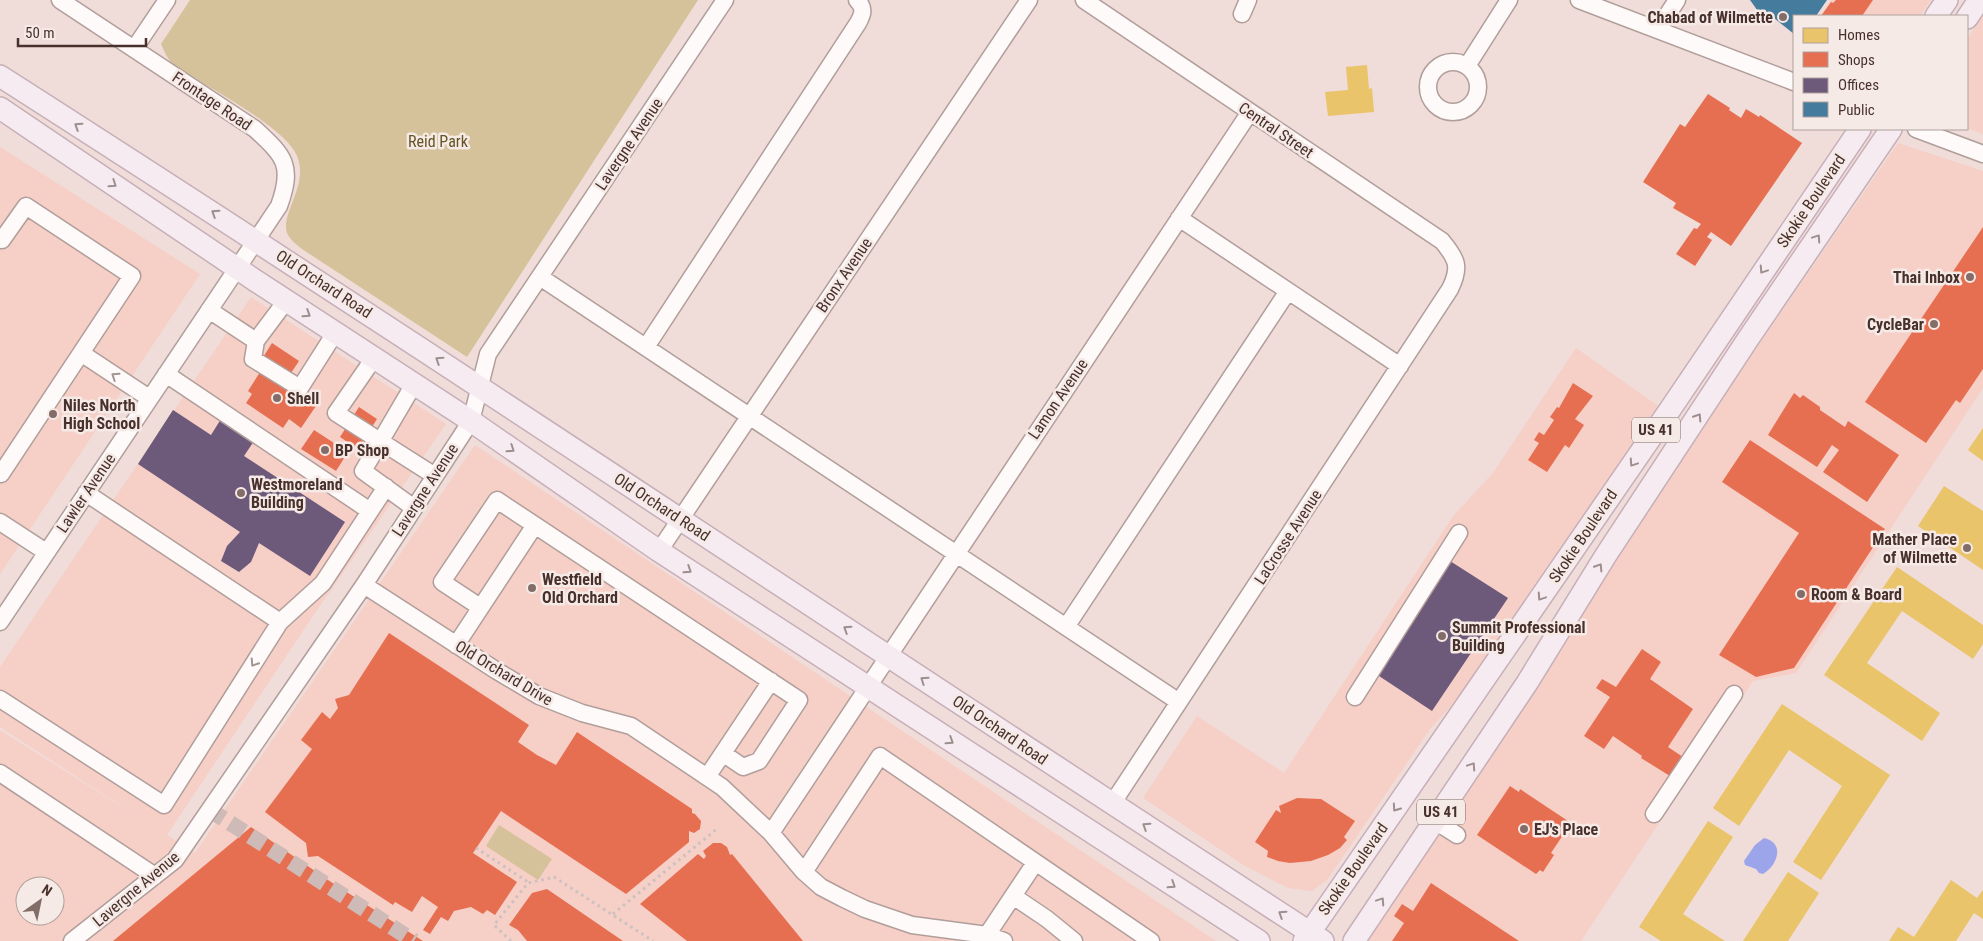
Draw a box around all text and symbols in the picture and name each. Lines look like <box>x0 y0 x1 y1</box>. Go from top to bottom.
place label: Chabad of Wilmette <box>1647 8 1773 27</box>
marker: Chabad of Wilmette <box>1777 11 1789 23</box>
scale bar <box>18 15 145 47</box>
legend <box>1793 15 1968 130</box>
text: 50 m <box>25 24 55 42</box>
text: Homes <box>1838 26 1880 44</box>
text: Shops <box>1838 51 1875 69</box>
street label: Frontage Road <box>169 68 255 134</box>
text: Offices <box>1838 76 1879 94</box>
street label: Lavergne Avenue <box>591 94 667 194</box>
street label: Central Street <box>1235 98 1317 162</box>
text: Public <box>1838 101 1875 119</box>
one-way arrow <box>74 122 83 132</box>
park label: Reid Park <box>408 132 469 151</box>
street label: Skokie Boulevard <box>1773 151 1849 251</box>
one-way arrow <box>107 178 117 187</box>
one-way arrow <box>211 210 220 220</box>
street label: Bronx Avenue <box>812 234 876 316</box>
one-way arrow <box>1811 234 1820 244</box>
street label: Old Orchard Road <box>272 246 376 322</box>
one-way arrow <box>1760 265 1769 274</box>
place label: Thai Inbox <box>1893 268 1961 287</box>
marker: Thai Inbox <box>1964 271 1976 283</box>
one-way arrow <box>301 308 310 317</box>
place label: CycleBar <box>1867 315 1924 334</box>
marker: CycleBar <box>1928 318 1940 330</box>
street label: Lamon Avenue <box>1024 355 1092 443</box>
one-way arrow <box>435 356 444 366</box>
one-way arrow <box>111 373 121 382</box>
place label: Shell <box>287 389 319 408</box>
marker: Shell <box>271 392 283 404</box>
place label: Niles North High School <box>63 396 140 433</box>
marker: Niles North High School <box>47 408 59 420</box>
one-way arrow <box>1692 413 1701 423</box>
road number: US 41 <box>1632 418 1680 442</box>
street label: Lavergne Avenue <box>388 440 462 540</box>
place label: BP Shop <box>335 441 389 460</box>
one-way arrow <box>505 443 515 452</box>
marker: BP Shop <box>319 444 331 456</box>
street label: Lawler Avenue <box>53 450 119 536</box>
one-way arrow <box>1630 457 1639 467</box>
street label: Old Orchard Road <box>610 469 714 545</box>
place label: Westmoreland Building <box>251 475 343 512</box>
street label: LaCrosse Avenue <box>1250 486 1326 588</box>
street label: Skokie Boulevard <box>1545 486 1621 586</box>
marker: Westmoreland Building <box>235 487 247 499</box>
place label: Mather Place of Wilmette <box>1872 530 1957 567</box>
marker: Mather Place of Wilmette <box>1961 542 1973 554</box>
one-way arrow <box>683 564 692 573</box>
one-way arrow <box>1592 564 1602 573</box>
place label: Westfield Old Orchard <box>542 570 618 607</box>
marker: Westfield Old Orchard <box>526 582 538 594</box>
place label: Room & Board <box>1811 585 1902 604</box>
marker: Room & Board <box>1795 588 1807 600</box>
one-way arrow <box>1538 591 1547 601</box>
place label: Summit Professional Building <box>1452 618 1586 655</box>
one-way arrow <box>843 625 852 635</box>
marker: Summit Professional Building <box>1436 630 1448 642</box>
street label: Old Orchard Drive <box>452 636 556 710</box>
one-way arrow <box>251 658 260 667</box>
one-way arrow <box>920 676 929 686</box>
street label: Old Orchard Road <box>949 691 1051 769</box>
one-way arrow <box>944 735 954 744</box>
one-way arrow <box>1466 762 1475 771</box>
road number: US 41 <box>1417 800 1465 824</box>
one-way arrow <box>1393 802 1402 812</box>
street label: Skokie Boulevard <box>1314 819 1392 919</box>
place label: EJ's Place <box>1534 820 1599 839</box>
one-way arrow <box>1142 822 1151 832</box>
marker: EJ's Place <box>1518 823 1530 835</box>
street label: Lavergne Avenue <box>89 847 183 931</box>
north arrow <box>15 876 65 926</box>
one-way arrow <box>1166 878 1175 888</box>
text: N <box>39 881 55 899</box>
one-way arrow <box>1375 897 1384 906</box>
one-way arrow <box>1278 911 1287 921</box>

